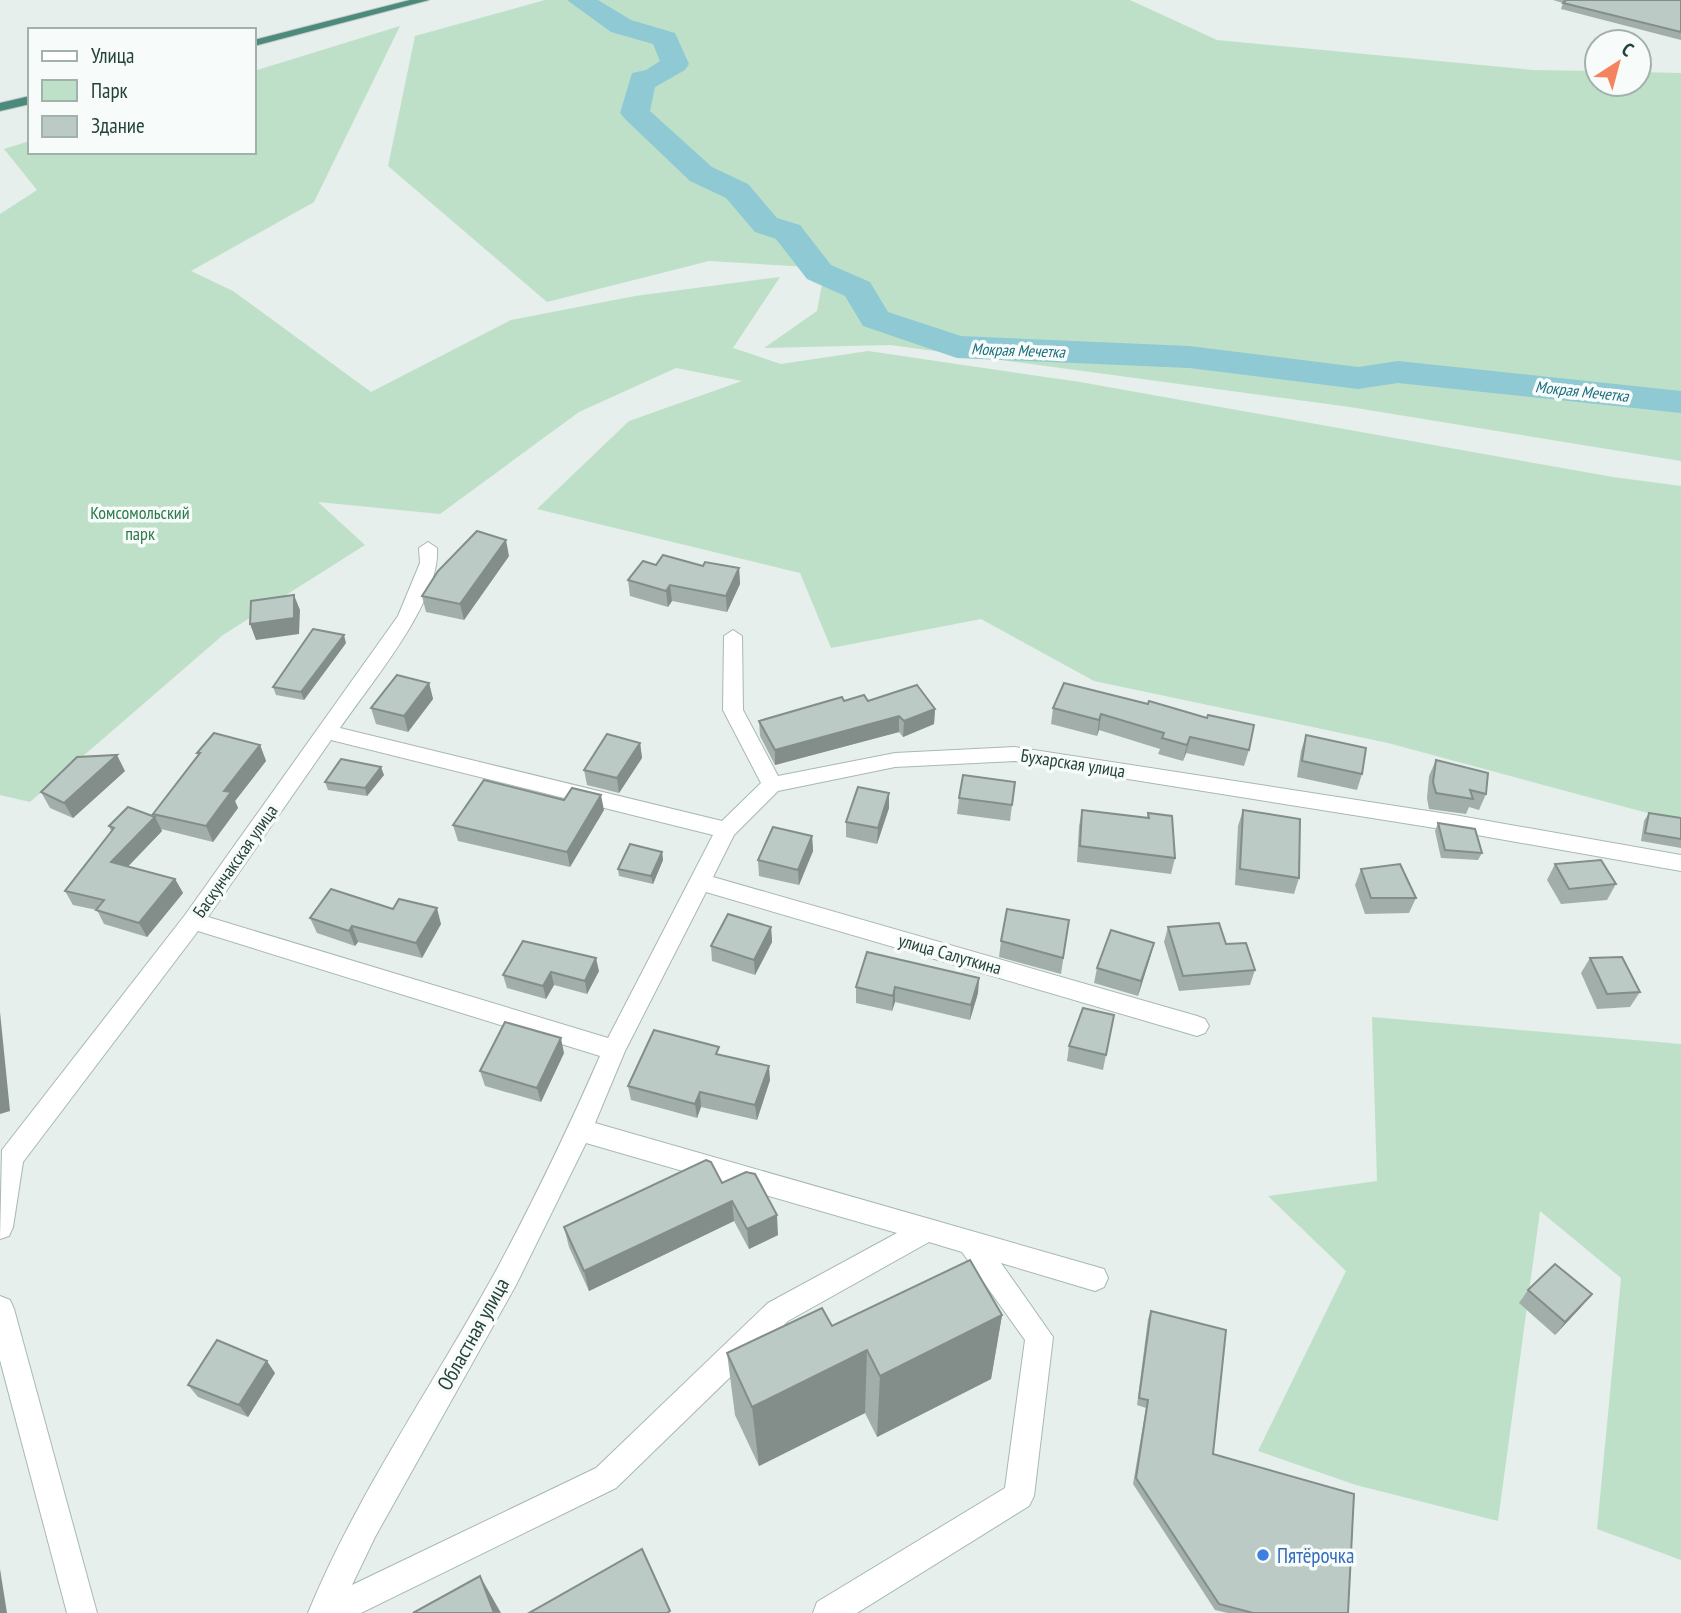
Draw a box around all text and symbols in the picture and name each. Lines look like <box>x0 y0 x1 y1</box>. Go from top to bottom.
legend <box>28 28 256 154</box>
north arrow <box>1583 28 1653 98</box>
text: С <box>1617 37 1639 62</box>
text: Улица <box>91 42 134 69</box>
text: Парк <box>91 77 128 104</box>
text: Здание <box>91 112 145 139</box>
water label: Мокрая Мечетка <box>971 338 1067 362</box>
water label: Мокрая Мечетка <box>1534 376 1631 406</box>
park label: Комсомольский парк <box>90 501 190 545</box>
street label: Бухарская улица <box>1019 743 1127 783</box>
street label: Баскунчакская улица <box>188 800 282 922</box>
street label: улица Салуткина <box>896 928 1004 980</box>
street label: Областная улица <box>431 1273 515 1395</box>
place label: Пятёрочка <box>1277 1542 1354 1569</box>
marker: Пятёрочка <box>1255 1547 1271 1563</box>

